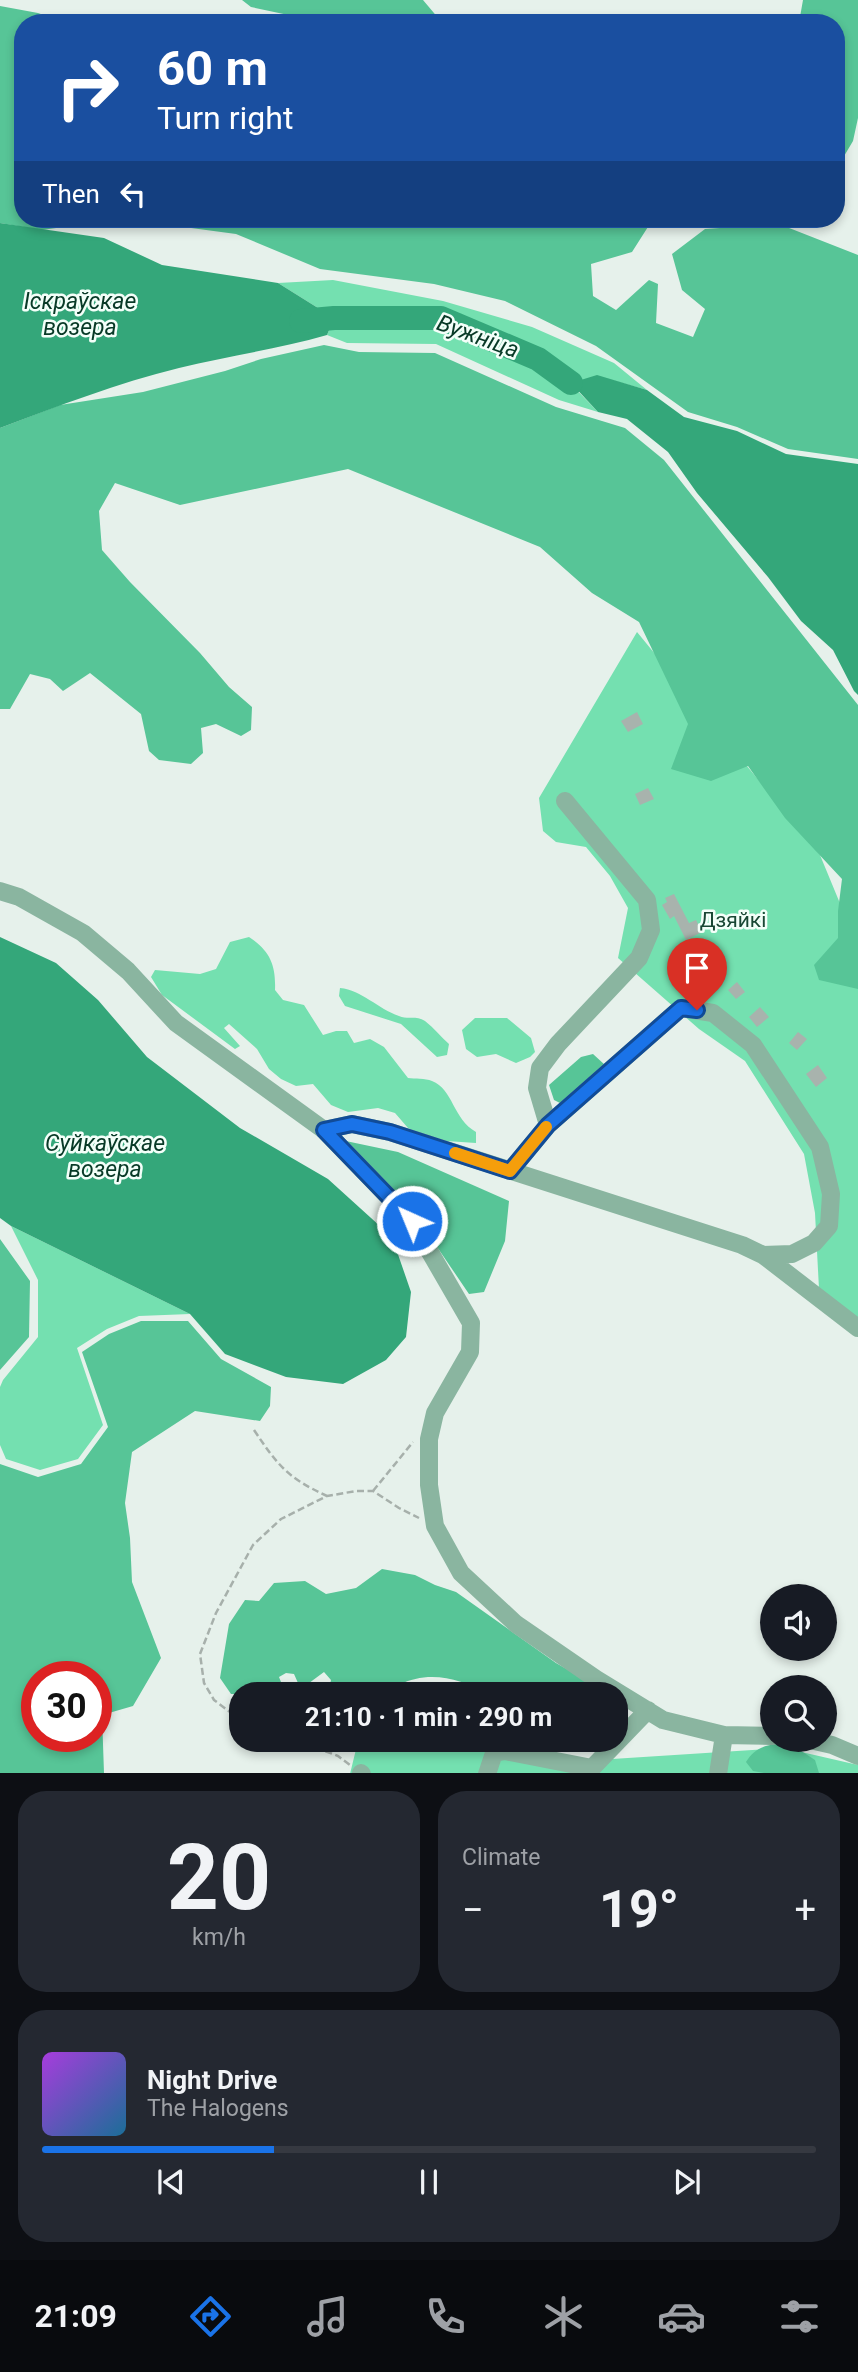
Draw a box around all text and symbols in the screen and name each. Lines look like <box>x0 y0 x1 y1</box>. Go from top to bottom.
text: 60 m <box>157 40 268 97</box>
icon: right <box>42 42 133 133</box>
text: Turn right <box>157 99 293 137</box>
icon: left <box>114 175 152 213</box>
text: Then <box>42 179 100 209</box>
water label: Іскраўскае возера <box>24 288 136 341</box>
water label: Вужніца <box>433 309 522 364</box>
park label: Дзяйкі <box>700 908 766 932</box>
pin <box>667 938 727 1010</box>
icon: arrive <box>678 949 716 987</box>
water label: Суйкаўскае возера <box>45 1130 165 1183</box>
position arrow <box>375 1184 449 1258</box>
map controls <box>760 1584 837 1752</box>
button: sound <box>760 1584 837 1661</box>
speed limit sign: 30 <box>21 1661 112 1752</box>
button: search <box>760 1675 837 1752</box>
text: 21:10 · 1 min · 290 m <box>305 1702 552 1732</box>
text: 20 <box>167 1825 271 1931</box>
text: Climate <box>462 1844 541 1871</box>
text: 19° <box>599 1879 679 1940</box>
text: − <box>462 1888 484 1932</box>
text: + <box>794 1888 816 1932</box>
text: km/h <box>192 1924 246 1951</box>
text: Night Drive <box>147 2065 277 2095</box>
text: The Halogens <box>147 2095 289 2122</box>
icon: previous <box>152 2163 190 2201</box>
icon: pause <box>410 2163 448 2201</box>
icon: next <box>668 2163 706 2201</box>
icon: directions <box>186 2292 235 2341</box>
icon: music <box>303 2292 352 2341</box>
icon: phone <box>421 2292 470 2341</box>
icon: climate <box>539 2292 588 2341</box>
icon: car <box>657 2292 706 2341</box>
icon: filters <box>775 2292 824 2341</box>
text: 21:09 <box>34 2297 117 2335</box>

